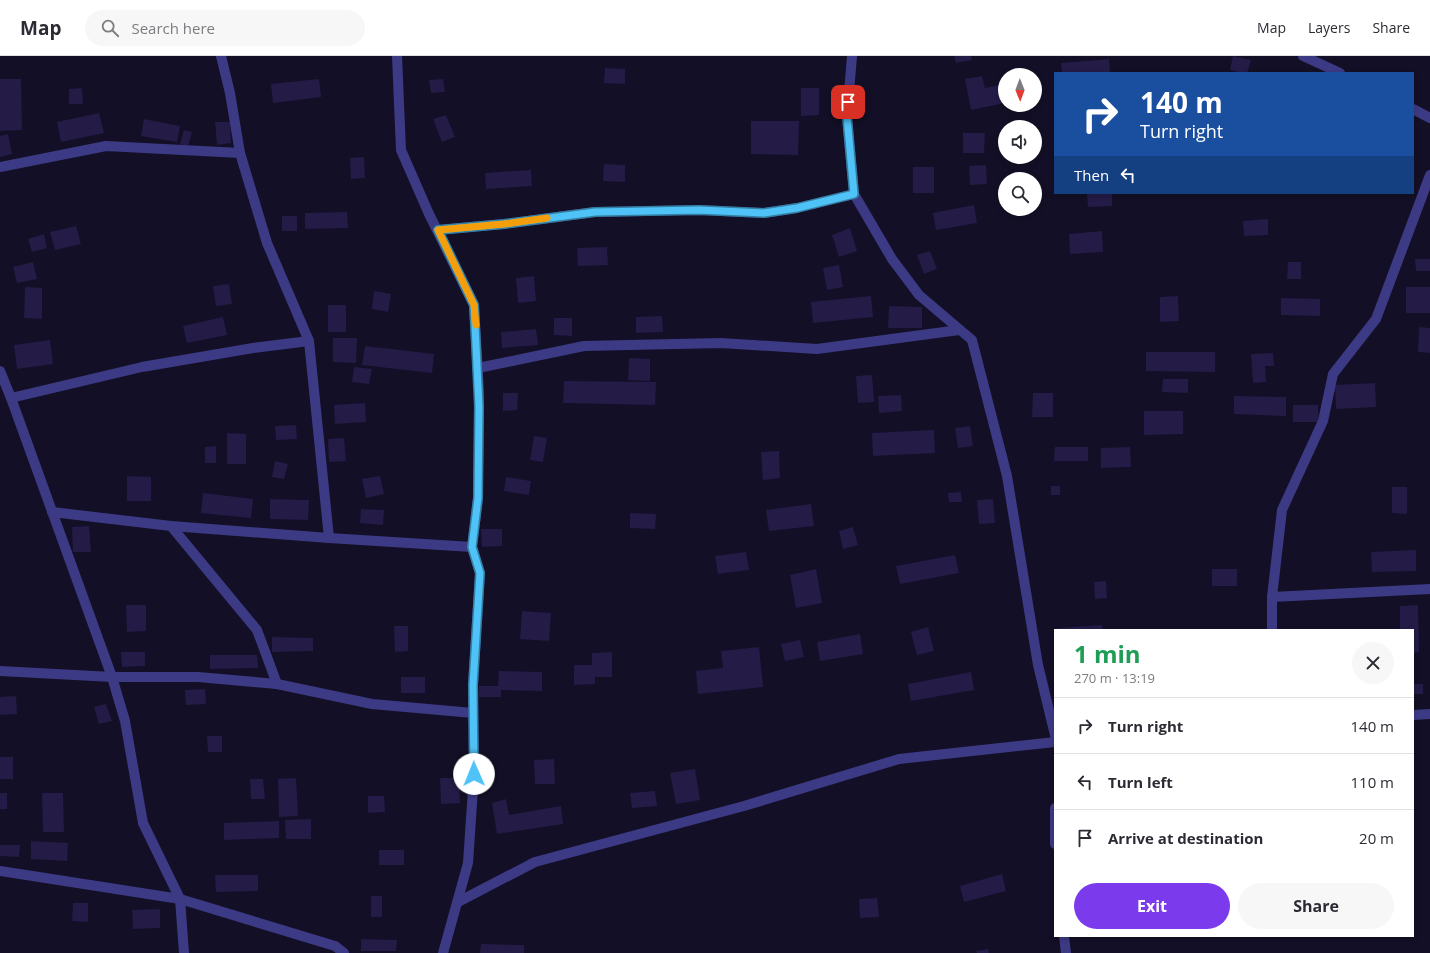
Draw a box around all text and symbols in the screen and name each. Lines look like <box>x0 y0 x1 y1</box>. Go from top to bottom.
search box <box>85 10 365 46</box>
text: Map <box>20 15 61 41</box>
icon: search <box>99 17 121 39</box>
text: Search here <box>131 18 215 38</box>
text: Map <box>1257 18 1286 37</box>
text: Layers <box>1308 18 1350 37</box>
text: Share <box>1372 18 1410 37</box>
north arrow <box>998 68 1042 112</box>
map controls <box>998 68 1042 216</box>
text: 140 m <box>1140 83 1223 121</box>
pin <box>831 85 865 119</box>
icon: right <box>1074 88 1126 140</box>
icon: arrive <box>837 91 859 113</box>
text: Turn right <box>1140 119 1223 143</box>
button: sound <box>998 120 1042 164</box>
icon: left <box>1117 164 1139 186</box>
text: Then <box>1074 165 1109 185</box>
button: search <box>998 172 1042 216</box>
text: 1 min <box>1074 637 1141 670</box>
button: close <box>1352 642 1394 684</box>
text: 270 m · 13:19 <box>1074 669 1155 687</box>
icon: right <box>1074 715 1096 737</box>
text: Turn right <box>1108 716 1183 736</box>
text: 140 m <box>1350 716 1394 736</box>
position arrow <box>453 753 495 795</box>
icon: left <box>1074 771 1096 793</box>
text: Turn left <box>1108 772 1173 792</box>
text: 110 m <box>1350 772 1394 792</box>
icon: arrive <box>1074 827 1096 849</box>
text: Arrive at destination <box>1108 828 1263 848</box>
text: 20 m <box>1359 828 1394 848</box>
button: Exit <box>1074 883 1230 929</box>
button: Share <box>1238 883 1394 929</box>

